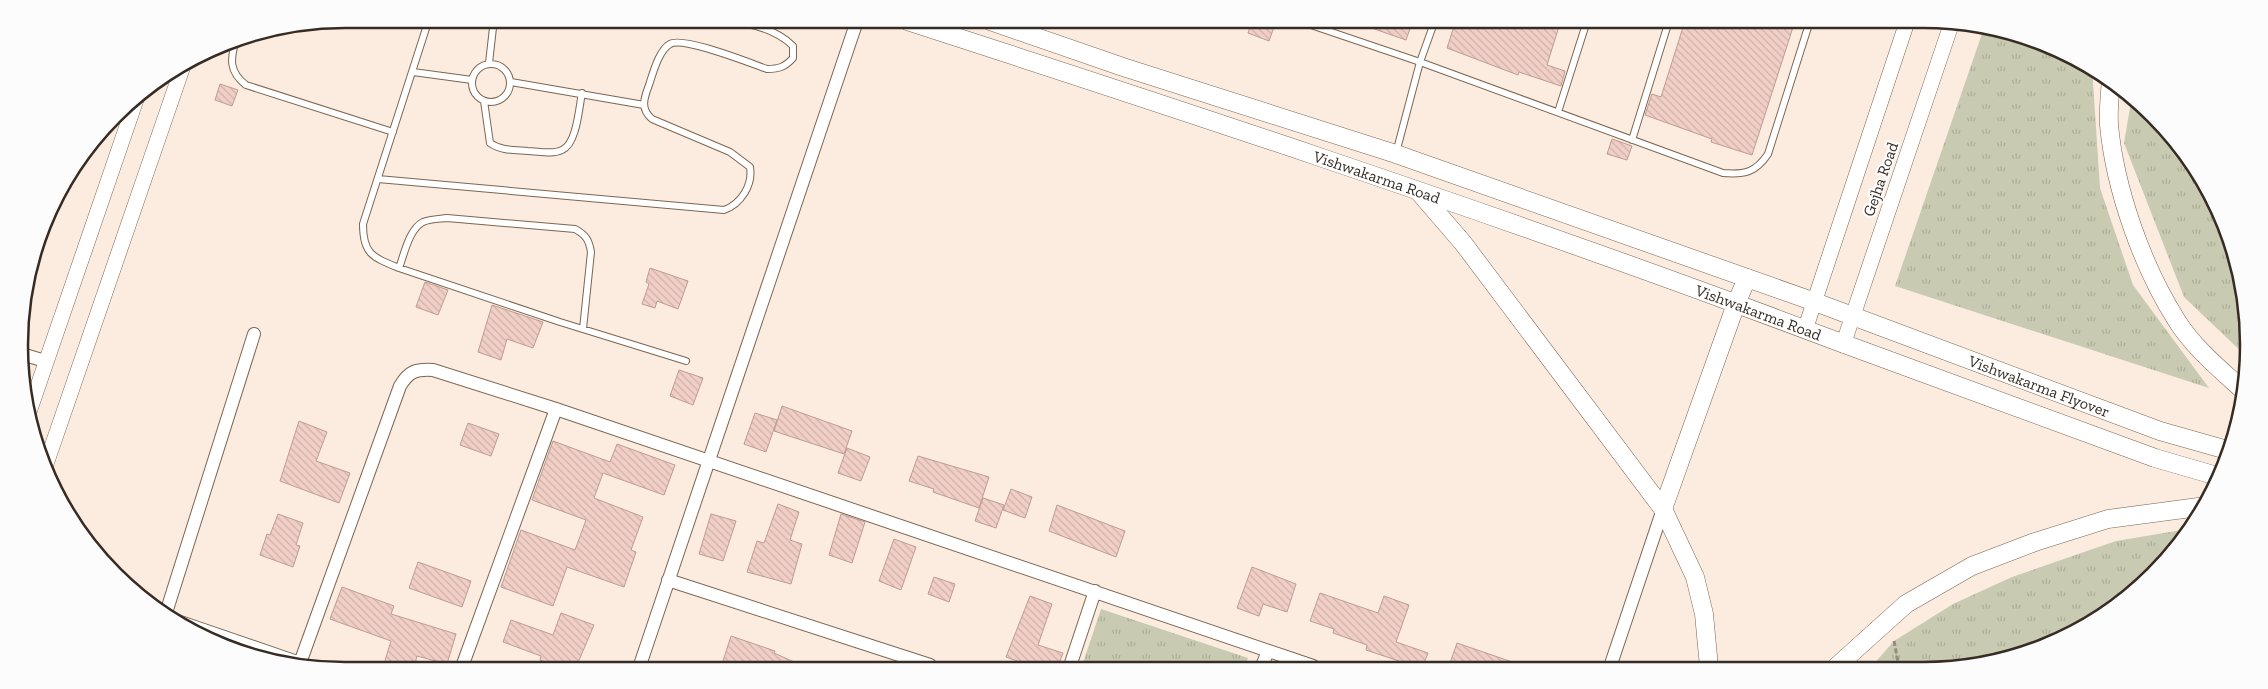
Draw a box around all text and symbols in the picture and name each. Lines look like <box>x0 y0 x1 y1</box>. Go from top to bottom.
street label: Gejha Road <box>1859 139 1902 219</box>
street label: Vishwakarma Road <box>1310 146 1443 208</box>
street label: Vishwakarma Road <box>1692 280 1824 345</box>
street label: Vishwakarma Flyover <box>1965 351 2113 421</box>

